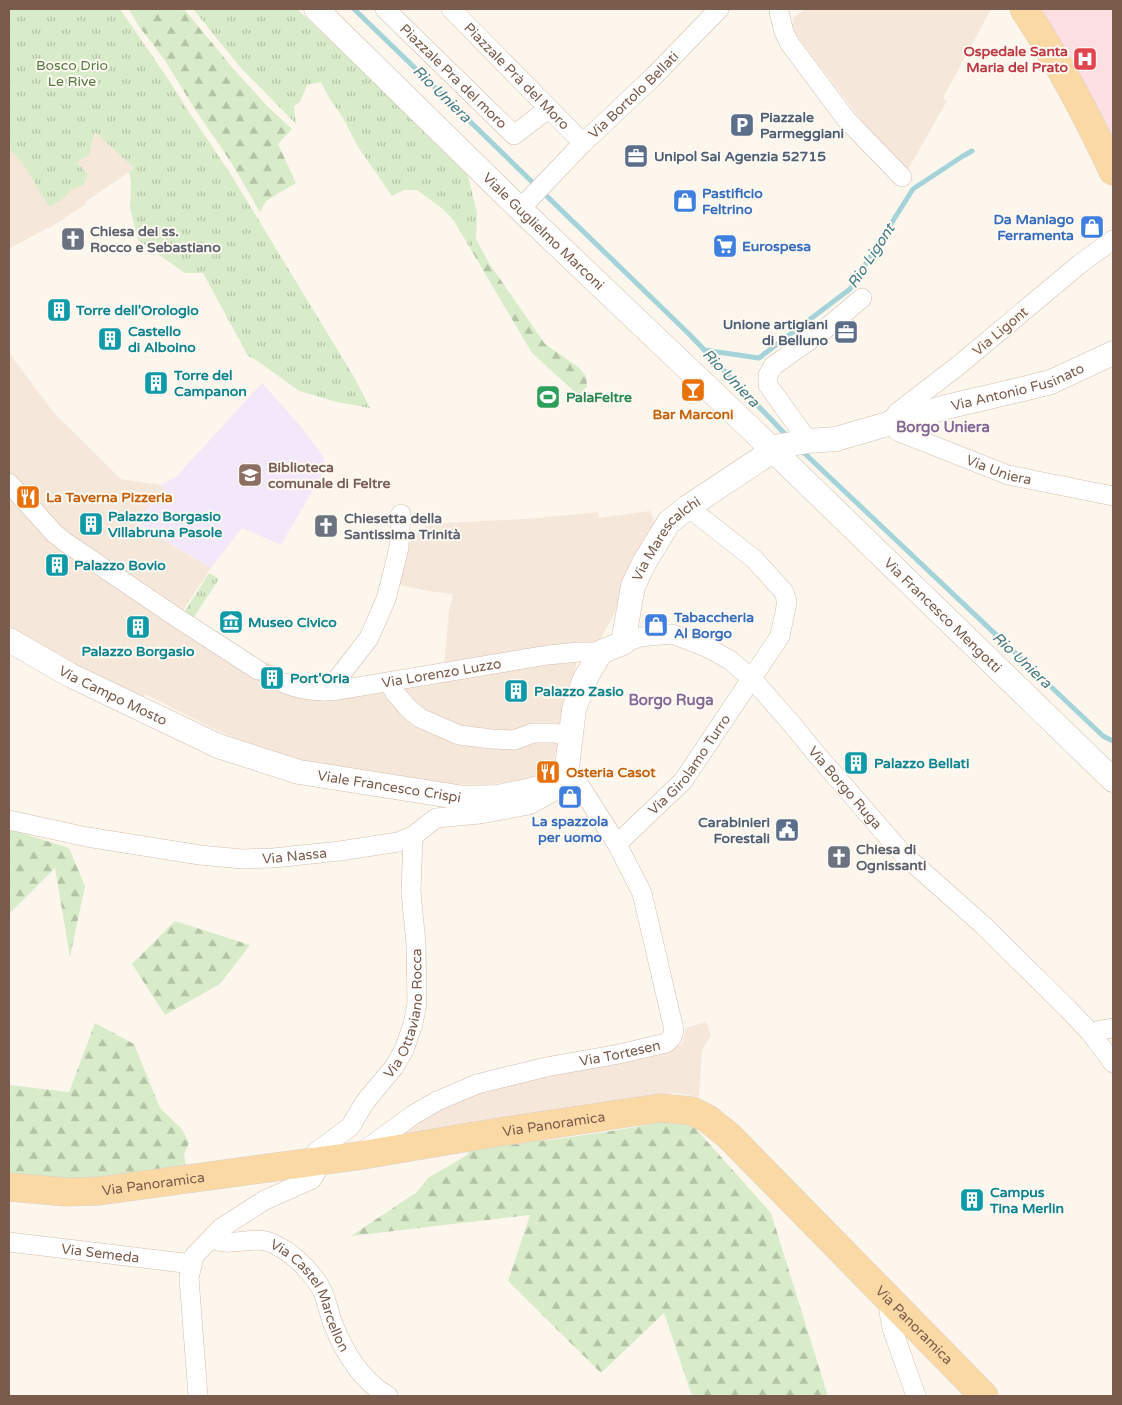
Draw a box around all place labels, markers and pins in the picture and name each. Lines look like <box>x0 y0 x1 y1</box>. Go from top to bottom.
place label: Ospedale Santa Maria del Prato <box>963 43 1068 76</box>
hospital icon: Ospedale Santa Maria del Prato <box>1072 46 1098 72</box>
place label: Piazzale Parmeggiani <box>760 109 844 142</box>
parking icon: Piazzale Parmeggiani <box>729 112 755 138</box>
office icon: Unipol Sai Agenzia 52715 <box>623 143 649 169</box>
place label: Unipol Sai Agenzia 52715 <box>654 148 826 165</box>
place label: Pastificio Feltrino <box>702 185 763 218</box>
shop icon: Pastificio Feltrino <box>672 188 698 214</box>
place label: Da Maniago Ferramenta <box>994 211 1074 244</box>
shop icon: Da Maniago Ferramenta <box>1079 214 1105 240</box>
place label: Chiesa dei ss. Rocco e Sebastiano <box>90 223 221 256</box>
church icon: Chiesa dei ss. Rocco e Sebastiano <box>60 226 86 252</box>
supermarket icon: Eurospesa <box>712 233 738 259</box>
place label: Eurospesa <box>742 238 811 255</box>
building icon: Torre dell'Orologio <box>46 297 72 323</box>
place label: Torre dell'Orologio <box>75 302 199 319</box>
place label: Unione artigiani di Belluno <box>723 316 828 349</box>
office icon: Unione artigiani di Belluno <box>833 319 859 345</box>
place label: Castello di Alboino <box>128 323 196 356</box>
building icon: Castello di Alboino <box>97 326 123 352</box>
place label: Torre del Campanon <box>173 367 247 400</box>
building icon: Torre del Campanon <box>143 370 169 396</box>
bar icon: Bar Marconi <box>680 377 706 403</box>
sports icon: PalaFeltre <box>535 384 561 410</box>
place label: PalaFeltre <box>566 389 632 406</box>
place label: Bar Marconi <box>652 406 734 423</box>
place label: Biblioteca comunale di Feltre <box>268 459 391 492</box>
school or university icon: Biblioteca comunale di Feltre <box>237 462 263 488</box>
restaurant icon: La Taverna Pizzeria <box>15 484 41 510</box>
place label: La Taverna Pizzeria <box>46 489 173 506</box>
place label: Palazzo Borgasio Villabruna Pasole <box>108 508 222 541</box>
place label: Chiesetta della Santissima Trinità <box>344 510 461 543</box>
building icon: Palazzo Borgasio Villabruna Pasole <box>78 511 104 537</box>
church icon: Chiesetta della Santissima Trinità <box>313 513 339 539</box>
building icon: Palazzo Bovio <box>44 552 70 578</box>
place label: Palazzo Bovio <box>74 557 166 574</box>
museum icon: Museo Civico <box>218 609 244 635</box>
place label: Tabaccheria Al Borgo <box>673 609 754 642</box>
shop icon: Tabaccheria Al Borgo <box>643 612 669 638</box>
building icon: Palazzo Borgasio <box>125 614 151 640</box>
place label: Museo Civico <box>248 614 337 631</box>
place label: Palazzo Borgasio <box>81 643 195 660</box>
building icon: Port'Oria <box>259 665 285 691</box>
place label: Port'Oria <box>290 670 350 687</box>
building icon: Palazzo Zasio <box>503 678 529 704</box>
place label: Palazzo Zasio <box>534 683 624 700</box>
building icon: Palazzo Bellati <box>843 750 869 776</box>
place label: Palazzo Bellati <box>874 755 969 772</box>
restaurant icon: Osteria Casot <box>535 759 561 785</box>
place label: Osteria Casot <box>566 764 656 781</box>
shop icon: La spazzola per uomo <box>557 784 583 810</box>
place label: La spazzola per uomo <box>532 813 609 846</box>
place label: Carabinieri Forestali <box>698 814 770 847</box>
public building icon: Carabinieri Forestali <box>774 817 800 843</box>
place label: Chiesa di Ognissanti <box>856 841 926 874</box>
church icon: Chiesa di Ognissanti <box>826 844 852 870</box>
place label: Campus Tina Merlin <box>989 1184 1064 1217</box>
building icon: Campus Tina Merlin <box>959 1187 985 1213</box>

